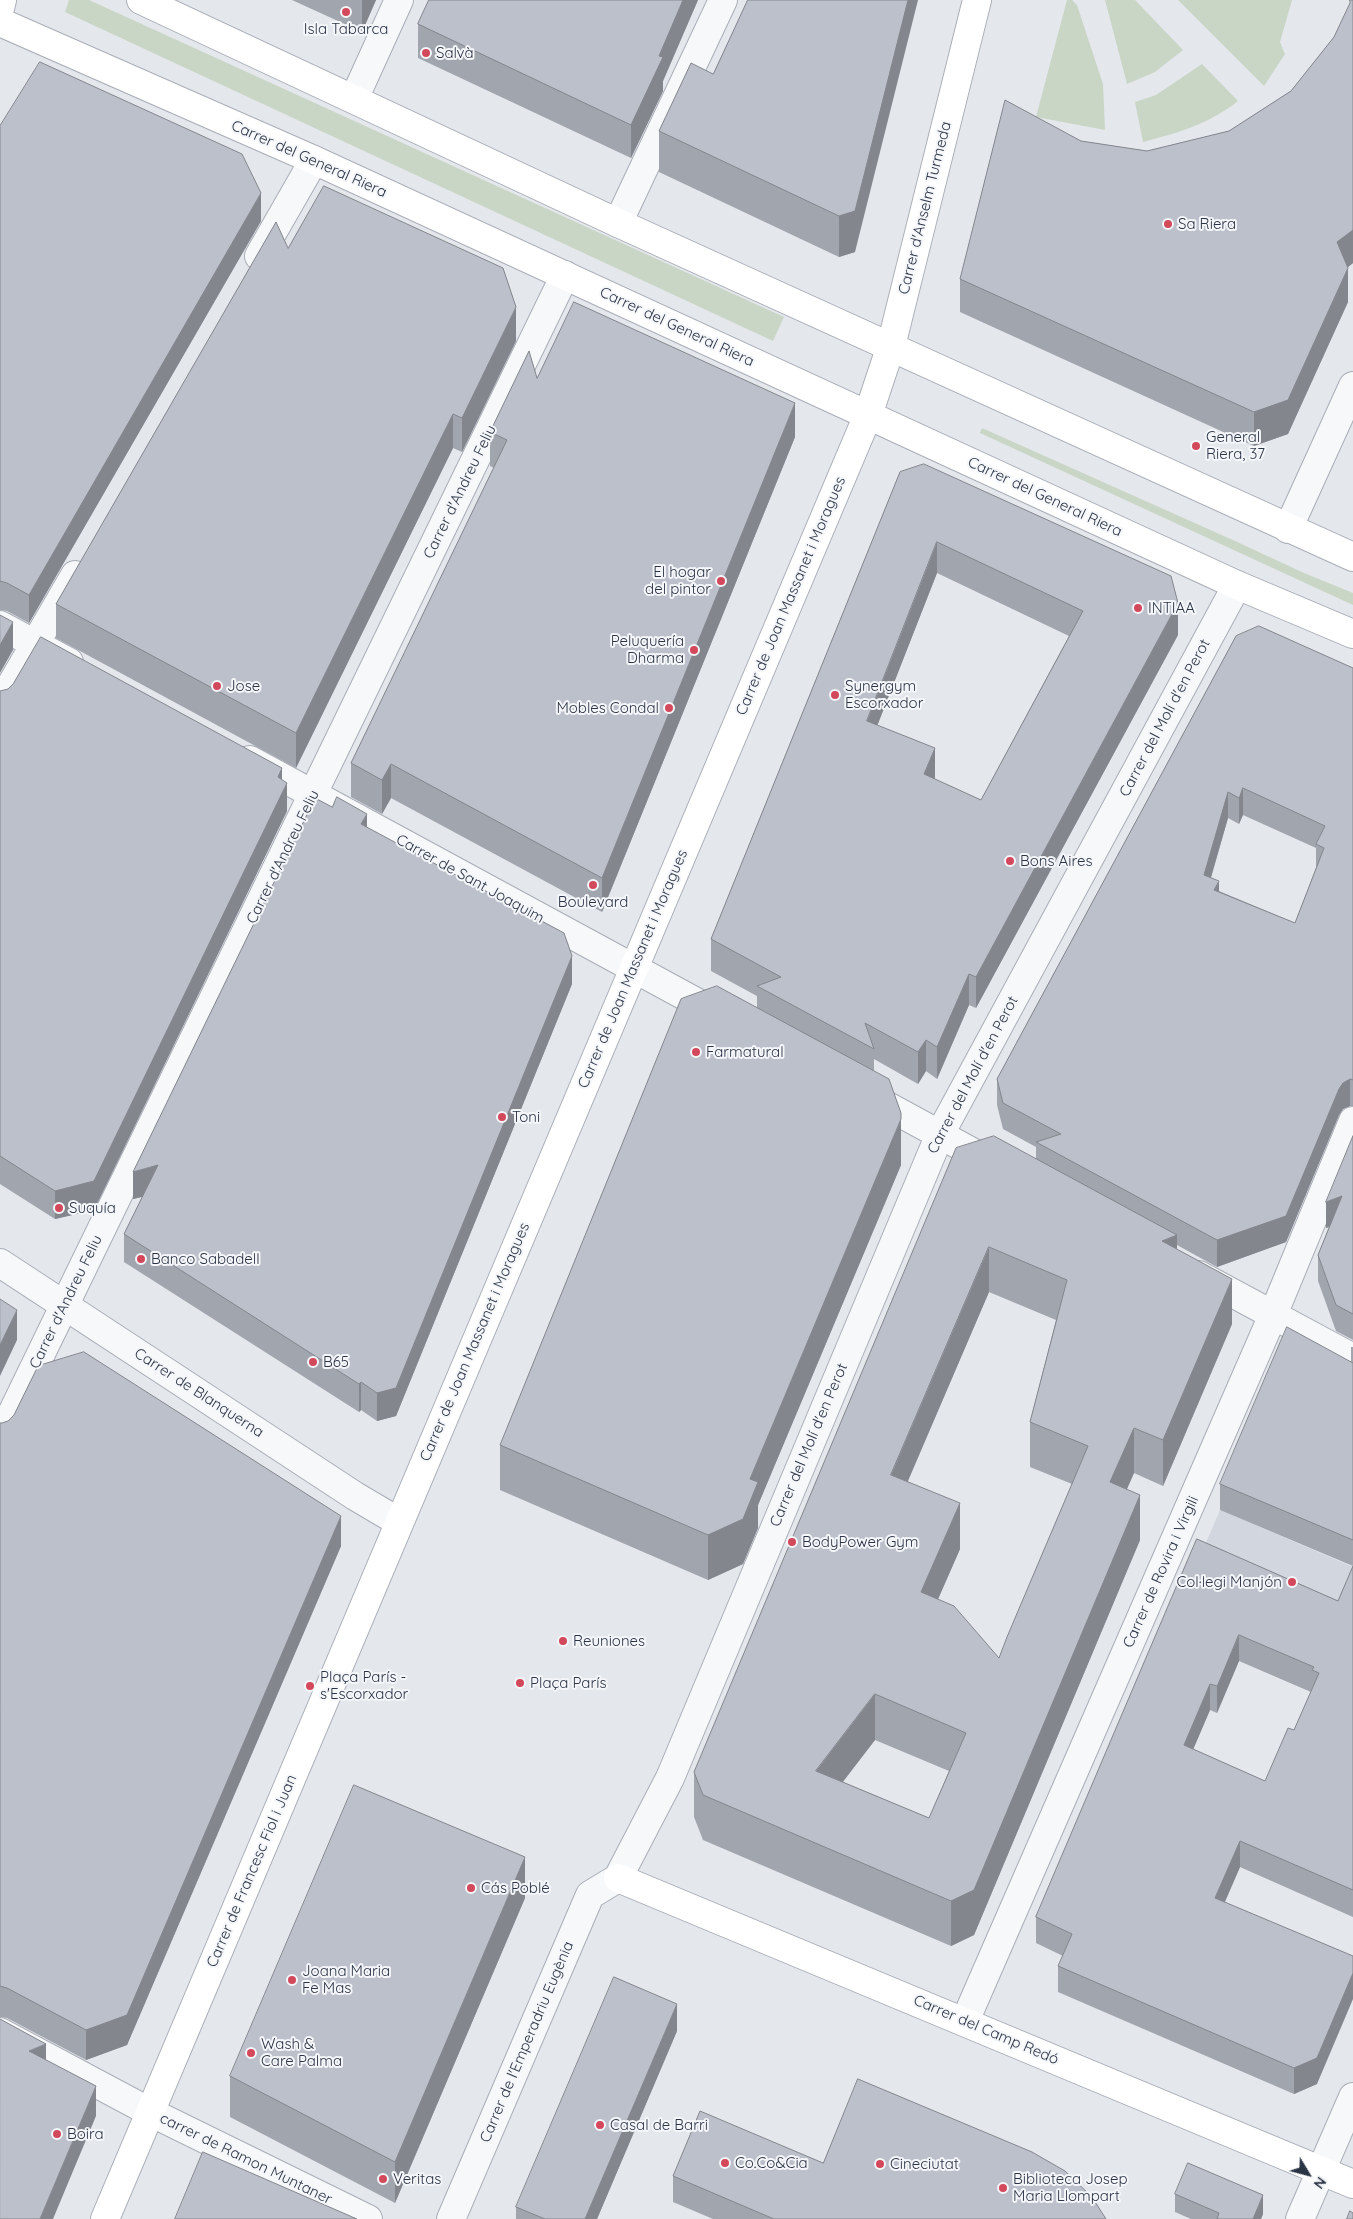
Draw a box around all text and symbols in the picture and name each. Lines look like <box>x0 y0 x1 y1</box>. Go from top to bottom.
marker: Isla Tabarca <box>340 6 352 18</box>
place label: Isla Tabarca <box>304 20 388 38</box>
place label: Salvà <box>436 44 474 62</box>
marker: Salvà <box>420 47 432 59</box>
street label: Carrer del General Riera <box>228 117 390 201</box>
street label: Carrer d'Anselm Turmeda <box>895 120 955 296</box>
place label: Sa Riera <box>1178 215 1236 233</box>
marker: Sa Riera <box>1162 218 1174 230</box>
street label: Carrer del General Riera <box>597 283 757 371</box>
street label: Carrer d'Andreu Feliu <box>420 422 500 562</box>
place label: General Riera, 37 <box>1206 428 1265 463</box>
marker: General Riera, 37 <box>1190 440 1202 452</box>
street label: Carrer del General Riera <box>965 453 1125 541</box>
street label: Carrer de Joan Massanet i Moragues <box>732 474 850 718</box>
place label: El hogar del pintor <box>645 563 711 598</box>
marker: El hogar del pintor <box>715 575 727 587</box>
place label: INTIAA <box>1148 599 1195 617</box>
marker: INTIAA <box>1132 602 1144 614</box>
place label: Peluquería Dharma <box>611 632 684 667</box>
street label: Carrer del Molí d'en Perot <box>1116 636 1214 800</box>
marker: Peluquería Dharma <box>688 644 700 656</box>
place label: Jose <box>227 677 260 695</box>
place label: Synergym Escorxador <box>845 677 923 712</box>
marker: Jose <box>211 680 223 692</box>
marker: Synergym Escorxador <box>829 689 841 701</box>
place label: Mobles Condal <box>556 699 659 717</box>
marker: Mobles Condal <box>663 702 675 714</box>
street label: Carrer d'Andreu Feliu <box>243 787 323 927</box>
street label: Carrer de Sant Joaquim <box>393 831 547 927</box>
street label: Carrer de Joan Massanet i Moragues <box>574 847 692 1091</box>
place label: Bons Aires <box>1020 852 1092 870</box>
marker: Bons Aires <box>1004 855 1016 867</box>
marker: Boulevard <box>587 879 599 891</box>
place label: Boulevard <box>558 893 628 911</box>
street label: Carrer del Molí d'en Perot <box>924 993 1022 1157</box>
place label: Farmatural <box>706 1043 784 1061</box>
marker: Farmatural <box>690 1046 702 1058</box>
place label: Toni <box>512 1108 540 1126</box>
marker: Toni <box>496 1111 508 1123</box>
place label: Suquía <box>69 1199 116 1217</box>
marker: Suquía <box>53 1202 65 1214</box>
street label: Carrer de Joan Massanet i Moragues <box>416 1220 534 1464</box>
street label: Carrer d'Andreu Feliu <box>26 1232 106 1372</box>
place label: Banco Sabadell <box>151 1250 260 1268</box>
marker: Banco Sabadell <box>135 1253 147 1265</box>
street label: Carrer de Blanquerna <box>131 1344 267 1442</box>
place label: B65 <box>323 1353 349 1371</box>
marker: B65 <box>307 1356 319 1368</box>
street label: Carrer del Molí d'en Perot <box>766 1361 852 1529</box>
street label: Carrer de Rovira i Virgili <box>1119 1493 1203 1651</box>
place label: BodyPower Gym <box>802 1533 919 1551</box>
marker: BodyPower Gym <box>786 1536 798 1548</box>
place label: Col·legi Manjón <box>1176 1573 1282 1591</box>
marker: Col·legi Manjón <box>1286 1576 1298 1588</box>
place label: Reuniones <box>573 1632 645 1650</box>
marker: Reuniones <box>557 1635 569 1647</box>
place label: Plaça París - s'Escorxador <box>320 1668 408 1703</box>
place label: Plaça París <box>530 1674 606 1692</box>
marker: Plaça París <box>514 1677 526 1689</box>
marker: Plaça París - s'Escorxador <box>304 1680 316 1692</box>
street label: Carrer de Francesc Fiol i Juan <box>203 1772 301 1970</box>
place label: Cás Poblé <box>481 1879 550 1897</box>
marker: Cás Poblé <box>465 1882 477 1894</box>
street label: Carrer de l'Emperadriu Eugènia <box>476 1939 578 2145</box>
place label: Joana Maria Fe Mas <box>302 1962 390 1997</box>
marker: Joana Maria Fe Mas <box>286 1974 298 1986</box>
street label: Carrer del Camp Redó <box>911 1991 1061 2069</box>
place label: Wash & Care Palma <box>261 2035 342 2070</box>
marker: Wash & Care Palma <box>245 2047 257 2059</box>
street label: carrer de Ramon Muntaner <box>157 2109 335 2209</box>
place label: Casal de Barri <box>610 2116 708 2134</box>
marker: Casal de Barri <box>594 2119 606 2131</box>
place label: Boira <box>67 2125 104 2143</box>
marker: Boira <box>51 2128 63 2140</box>
north arrow <box>1283 2149 1333 2199</box>
place label: Co.Co&Cia <box>735 2154 808 2172</box>
place label: Cineciutat <box>890 2155 959 2173</box>
marker: Co.Co&Cia <box>719 2157 731 2169</box>
marker: Cineciutat <box>874 2158 886 2170</box>
place label: Veritas <box>393 2170 441 2188</box>
place label: Biblioteca Josep Maria Llompart <box>1013 2170 1127 2205</box>
marker: Veritas <box>377 2173 389 2185</box>
text: N <box>1310 2173 1330 2193</box>
marker: Biblioteca Josep Maria Llompart <box>997 2182 1009 2194</box>

